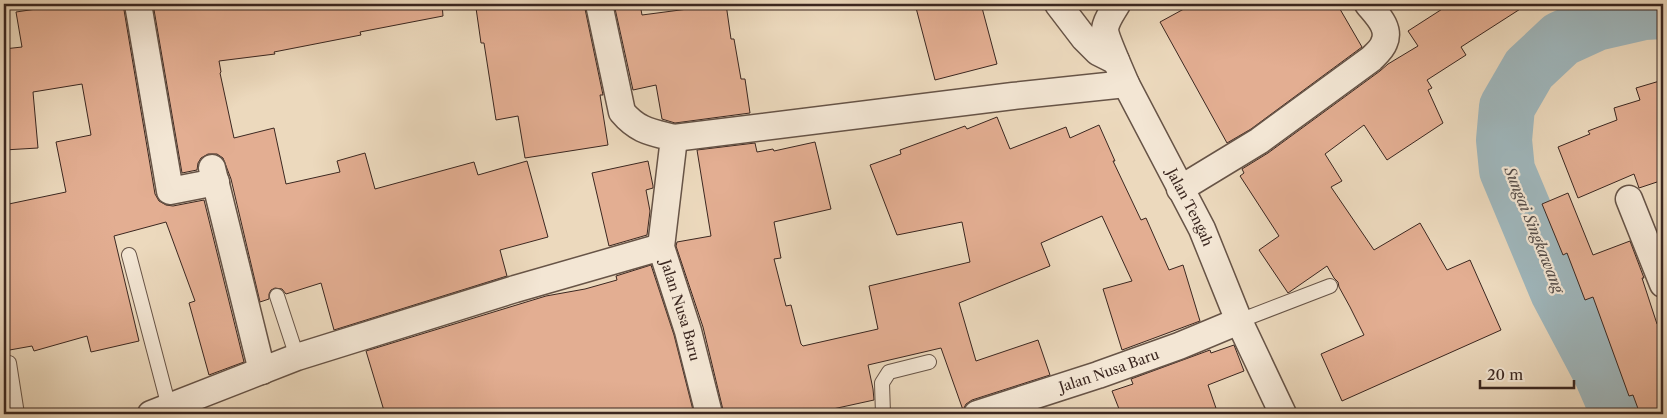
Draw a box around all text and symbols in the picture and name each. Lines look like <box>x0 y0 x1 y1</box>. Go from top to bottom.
water label: Sungai Singkawang <box>1500 163 1569 297</box>
street label: Jalan Tengah <box>1162 164 1217 249</box>
street label: Jalan Nusa Baru <box>656 256 704 363</box>
street label: Jalan Nusa Baru <box>1055 345 1162 397</box>
scale bar <box>1480 358 1573 390</box>
text: 20 m <box>1487 365 1523 384</box>

